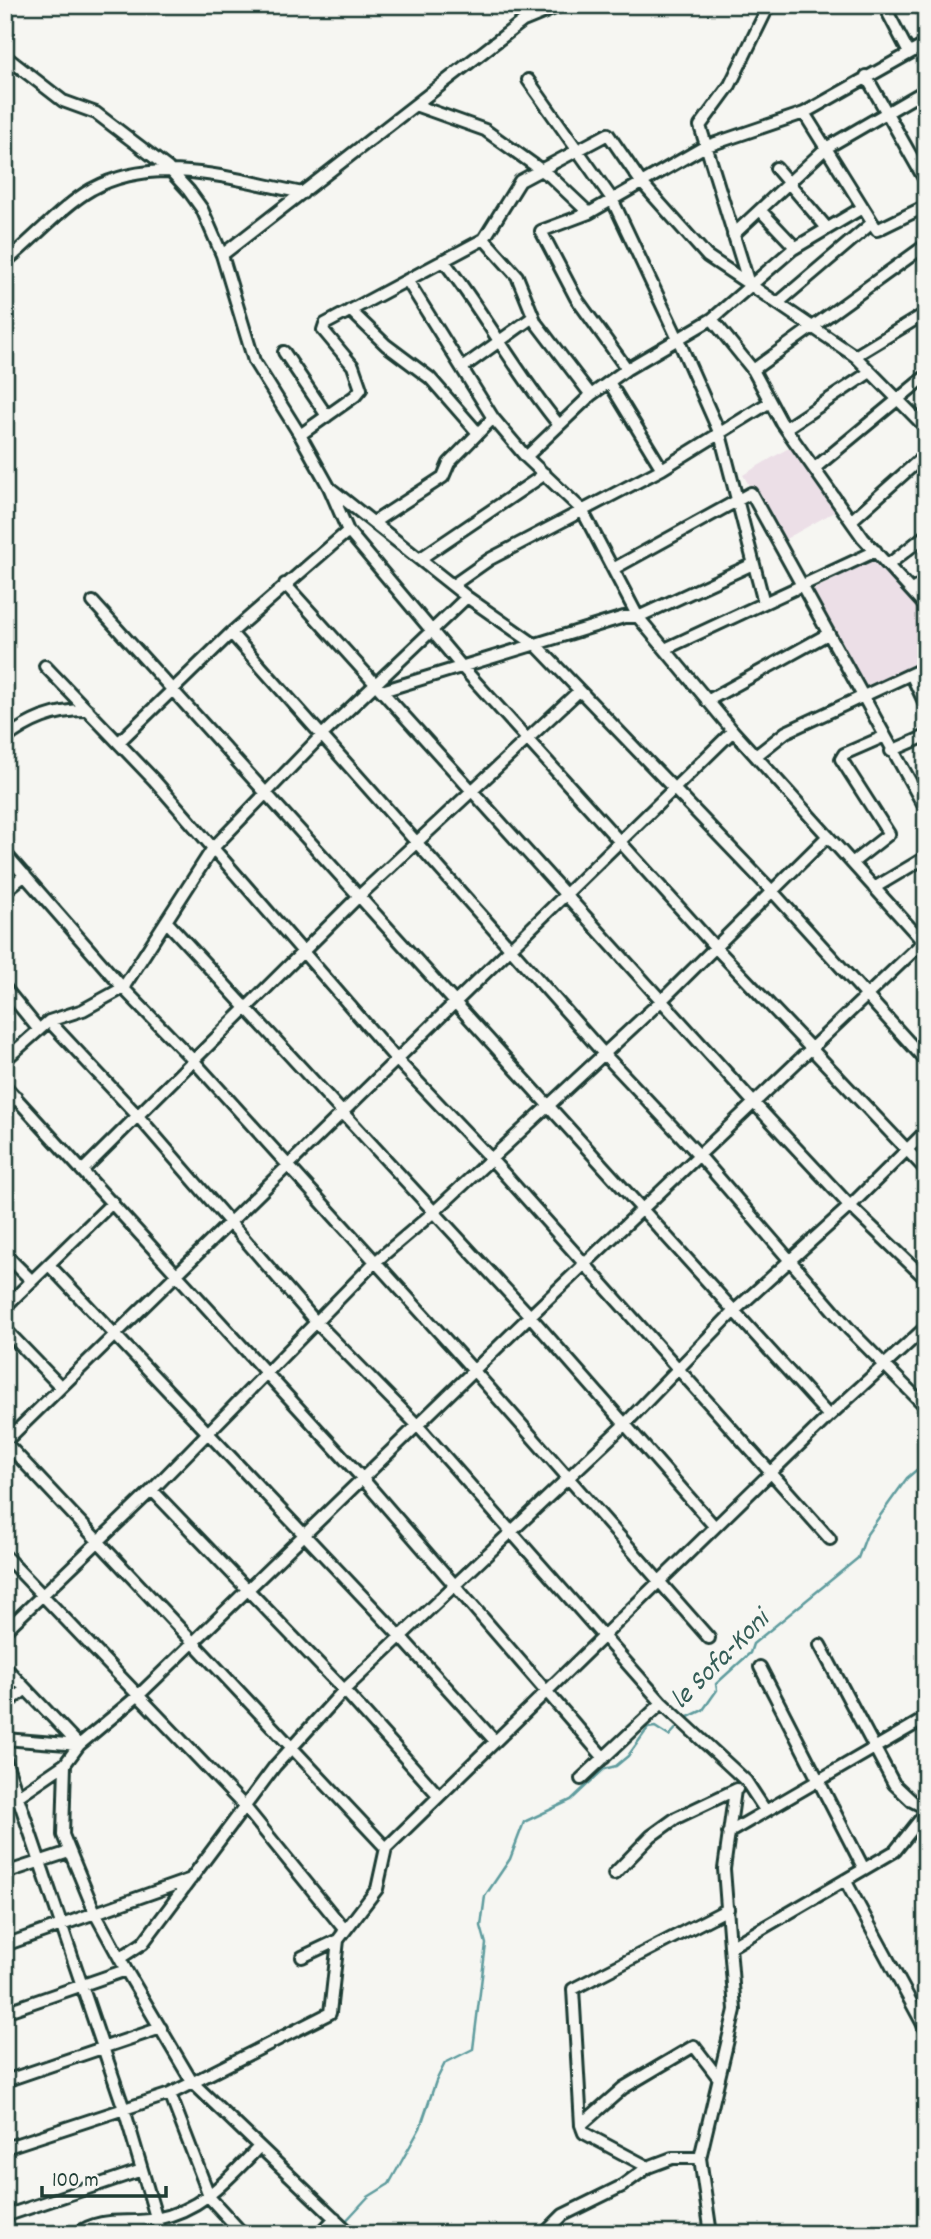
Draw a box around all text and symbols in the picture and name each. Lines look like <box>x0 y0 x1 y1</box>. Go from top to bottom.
water label: le Sofa-Koni <box>663 1600 783 1720</box>
scale bar <box>42 2155 166 2199</box>
text: 100 m <box>52 2167 99 2197</box>

